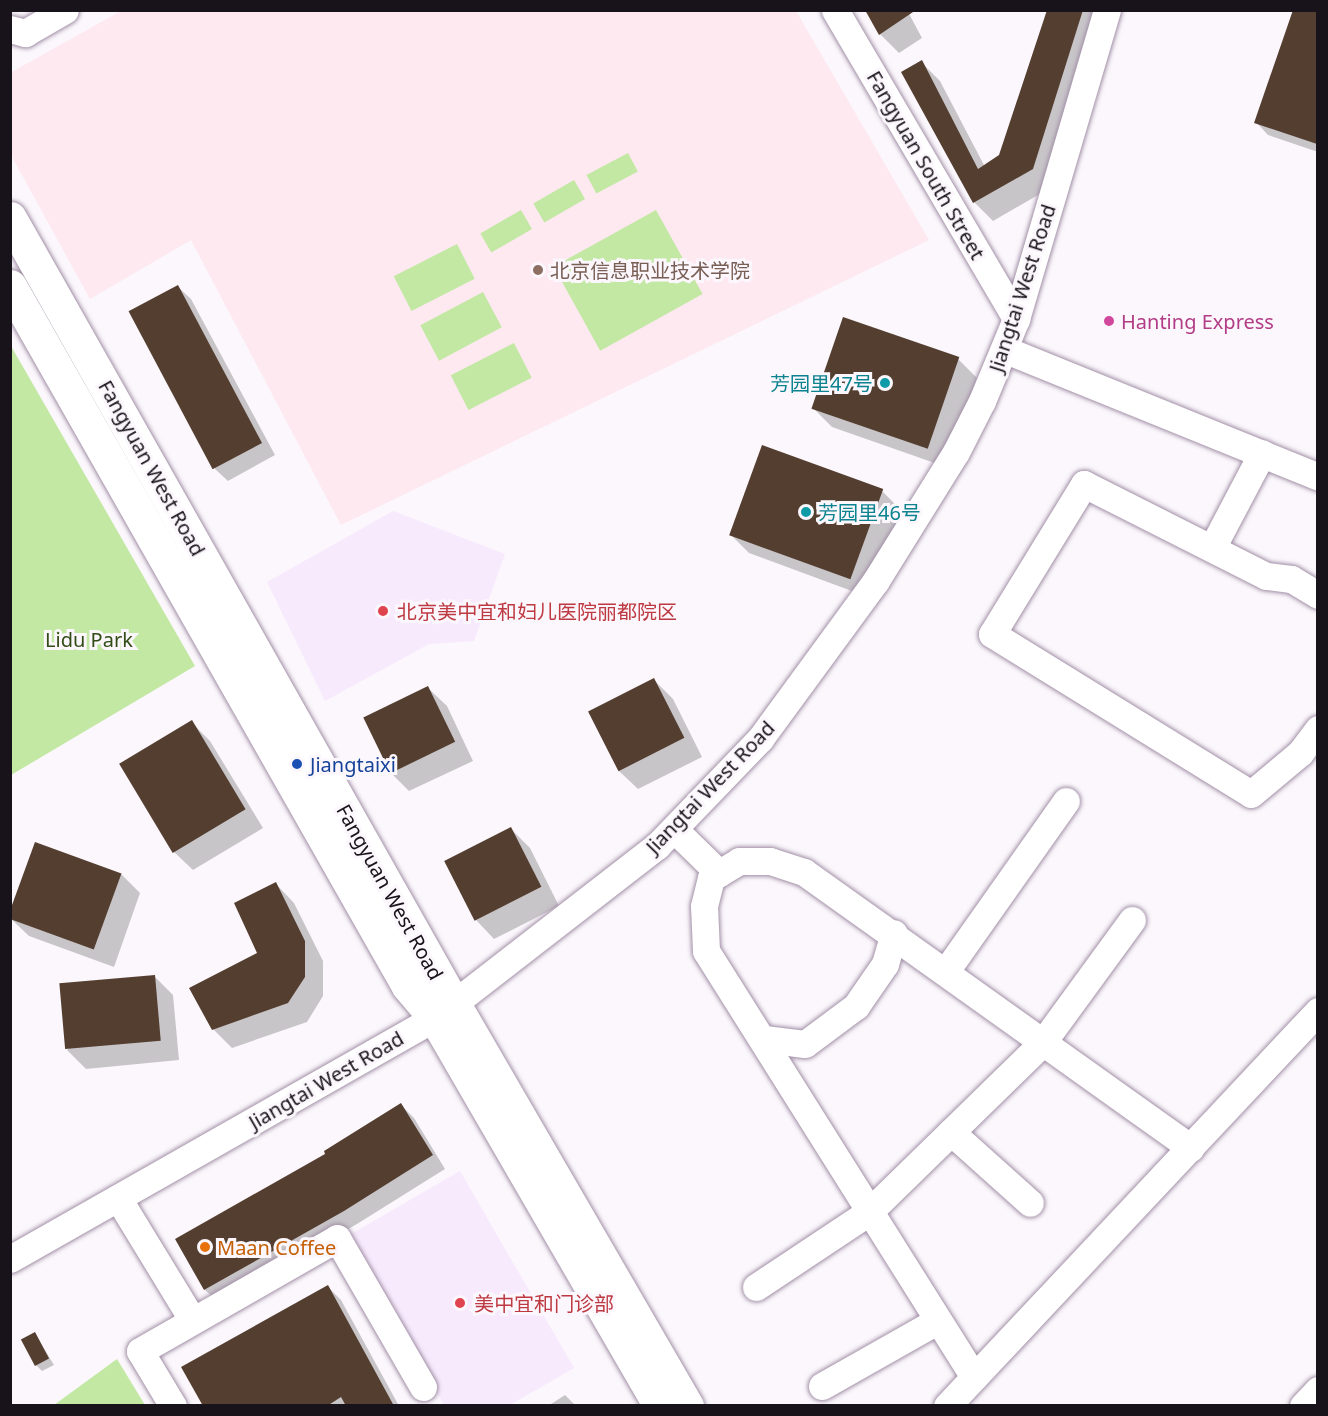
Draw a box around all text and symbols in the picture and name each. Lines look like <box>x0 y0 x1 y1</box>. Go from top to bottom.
street label: Fangyuan South Street <box>862 66 990 264</box>
street label: Jiangtai West Road <box>984 201 1060 375</box>
place label: 北京信息职业技术学院 <box>550 258 750 282</box>
marker: 北京信息职业技术学院 <box>531 263 545 277</box>
place label: Hanting Express <box>1121 309 1274 333</box>
marker: Hanting Express <box>1102 314 1116 328</box>
place label: 芳园里47号 <box>770 371 873 395</box>
street label: Fangyuan West Road <box>94 376 210 560</box>
marker: 芳园里47号 <box>878 376 892 390</box>
place label: 芳园里46号 <box>818 500 921 524</box>
marker: 芳园里46号 <box>799 505 813 519</box>
place label: 北京美中宜和妇儿医院丽都院区 <box>397 599 677 623</box>
marker: 北京美中宜和妇儿医院丽都院区 <box>374 602 392 620</box>
park label: Lidu Park <box>45 627 133 651</box>
street label: Jiangtai West Road <box>641 716 779 858</box>
place label: Jiangtaixi <box>310 752 396 776</box>
marker: Jiangtaixi <box>288 755 306 773</box>
street label: Fangyuan West Road <box>332 800 448 984</box>
street label: Jiangtai West Road <box>244 1026 408 1134</box>
place label: Maan Coffee <box>217 1235 336 1259</box>
marker: Maan Coffee <box>198 1240 212 1254</box>
place label: 美中宜和门诊部 <box>474 1291 614 1315</box>
marker: 美中宜和门诊部 <box>451 1294 469 1312</box>

